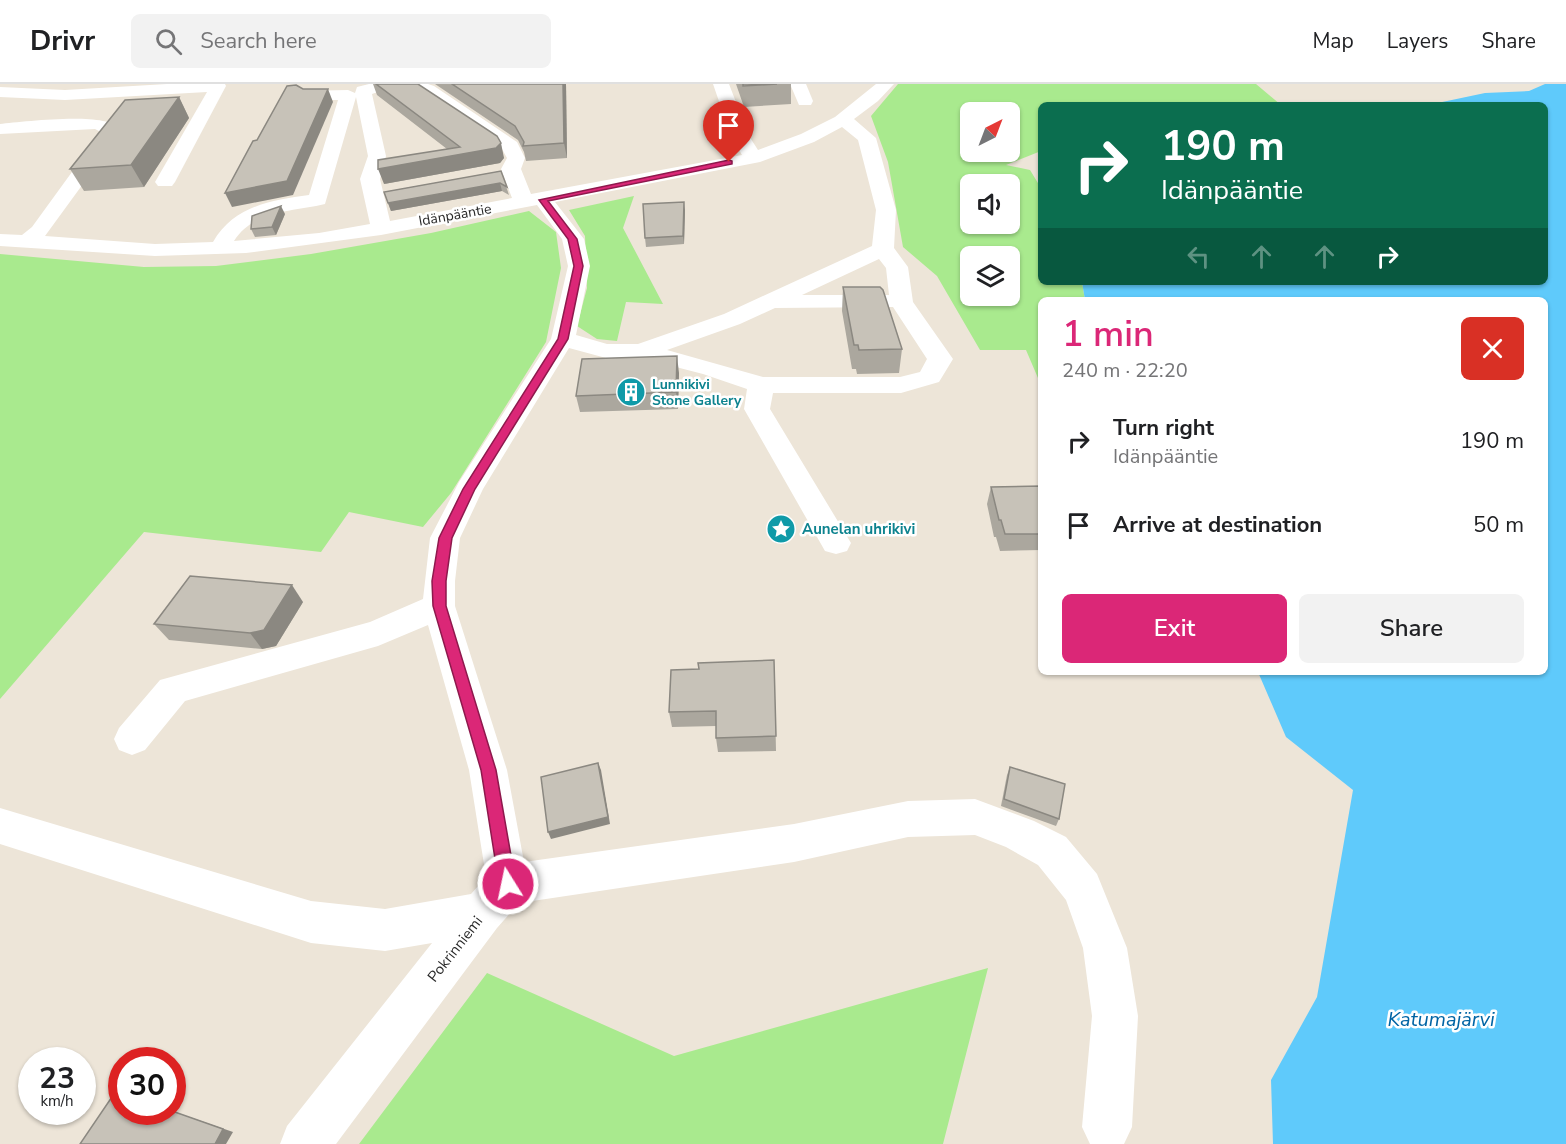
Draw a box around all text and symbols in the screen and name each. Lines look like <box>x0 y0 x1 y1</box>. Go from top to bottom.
search box <box>131 14 551 68</box>
text: Drivr <box>30 22 95 60</box>
icon: search <box>152 25 185 58</box>
text: Search here <box>200 26 317 56</box>
text: Map <box>1312 27 1354 55</box>
text: Layers <box>1387 27 1448 55</box>
text: Share <box>1481 27 1536 55</box>
pin <box>703 100 754 162</box>
north arrow <box>960 102 1020 162</box>
map controls <box>960 102 1020 306</box>
icon: arrive <box>712 109 745 142</box>
text: 190 m <box>1161 118 1285 175</box>
icon: right <box>1062 126 1140 204</box>
text: Idänpääntie <box>1161 172 1303 209</box>
button: sound <box>960 174 1020 234</box>
street label: Idänpääntie <box>417 199 493 231</box>
icon: left <box>1182 240 1215 273</box>
icon: ahead <box>1245 240 1278 273</box>
icon: ahead <box>1308 240 1341 273</box>
icon: right <box>1371 240 1404 273</box>
button: layers <box>960 246 1020 306</box>
text: 1 min <box>1062 310 1154 359</box>
button: close <box>1461 317 1524 380</box>
text: 240 m · 22:20 <box>1062 357 1188 384</box>
place label: Lunnikivi Stone Gallery <box>652 375 742 410</box>
building icon: Lunnikivi Stone Gallery <box>615 376 647 408</box>
text: Turn right <box>1113 413 1214 443</box>
icon: right <box>1062 425 1095 458</box>
text: 190 m <box>1460 426 1524 456</box>
text: Idänpääntie <box>1113 443 1218 470</box>
icon: arrive <box>1062 509 1095 542</box>
text: Arrive at destination <box>1113 510 1322 540</box>
text: 50 m <box>1473 510 1524 540</box>
place icon: Aunelan uhrikivi <box>765 513 797 545</box>
place label: Aunelan uhrikivi <box>802 519 915 539</box>
button: Exit <box>1062 594 1287 663</box>
button: Share <box>1299 594 1524 663</box>
position arrow <box>476 852 540 916</box>
street label: Pokrinniemi <box>423 912 487 986</box>
water label: Katumajärvi <box>1387 1006 1495 1033</box>
speed limit sign: 30 <box>108 1047 186 1125</box>
text: 23 <box>39 1058 75 1099</box>
text: km/h <box>40 1091 74 1111</box>

